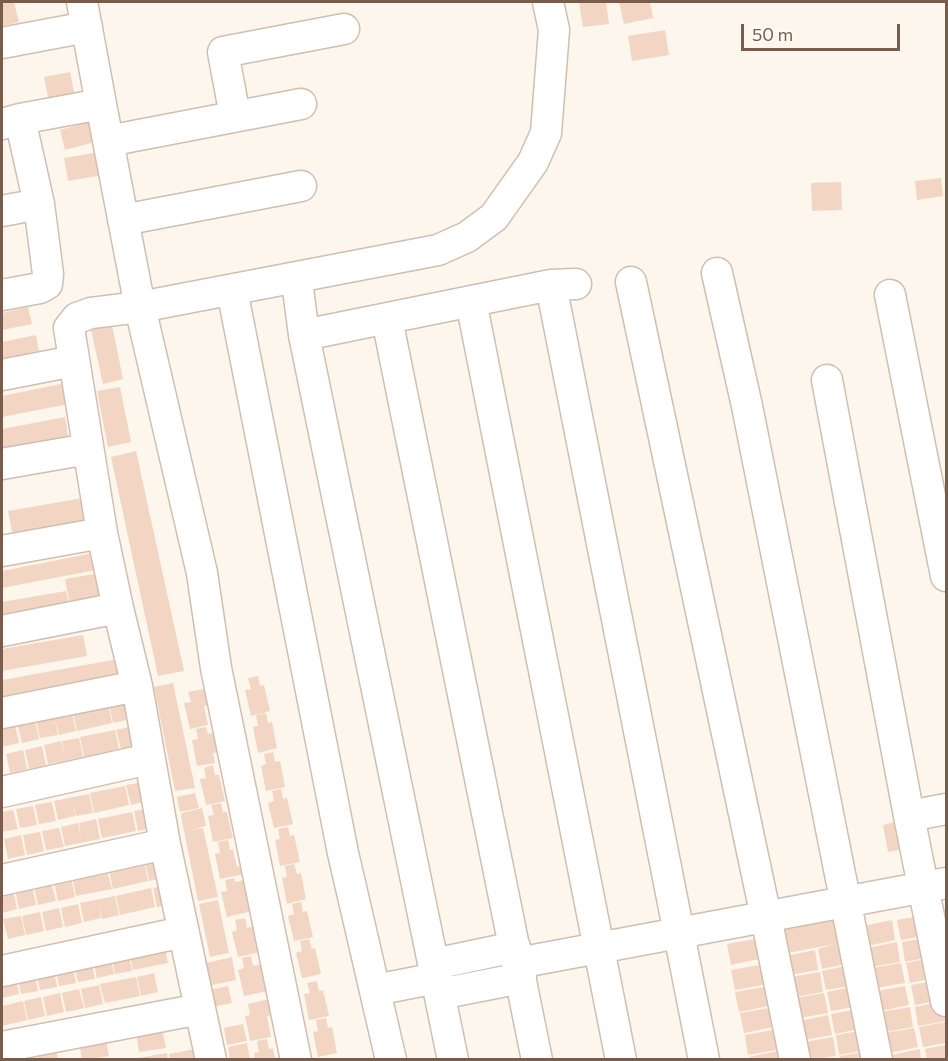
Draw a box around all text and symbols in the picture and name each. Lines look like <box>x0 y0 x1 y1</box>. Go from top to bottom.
scale bar <box>744 12 903 50</box>
text: 50 m <box>752 23 793 45</box>

